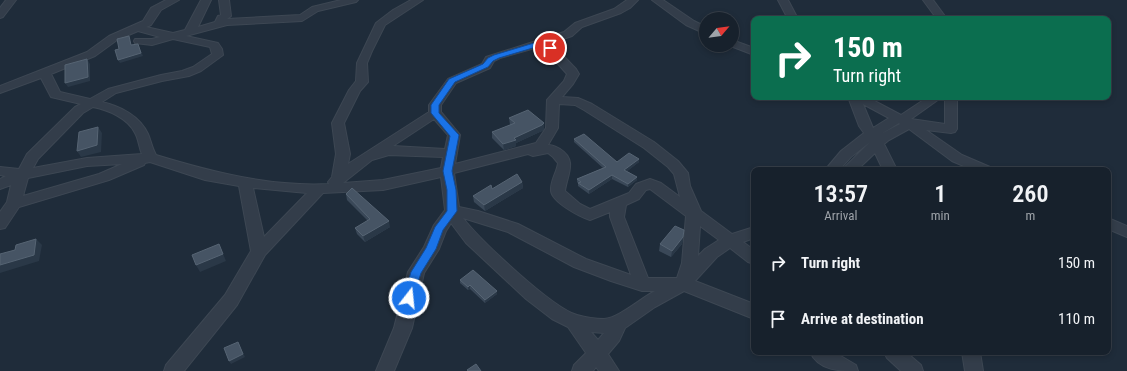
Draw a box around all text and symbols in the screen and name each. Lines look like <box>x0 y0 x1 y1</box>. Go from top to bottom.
north arrow <box>699 12 739 52</box>
map controls <box>699 12 739 52</box>
pin <box>533 31 567 65</box>
text: 150 m <box>833 31 903 64</box>
icon: right <box>767 32 819 84</box>
icon: arrive <box>539 37 561 59</box>
text: Turn right <box>833 65 901 86</box>
text: 13:57 <box>814 180 868 208</box>
text: 1 <box>934 180 946 208</box>
text: 260 <box>1012 180 1048 208</box>
text: Arrival <box>824 208 857 223</box>
text: min <box>931 208 950 223</box>
text: m <box>1025 208 1035 223</box>
icon: right <box>767 252 789 274</box>
text: Turn right <box>801 254 860 272</box>
text: 150 m <box>1058 254 1095 272</box>
position arrow <box>388 277 430 319</box>
icon: arrive <box>767 308 789 330</box>
text: Arrive at destination <box>801 310 924 328</box>
text: 110 m <box>1058 310 1095 328</box>

